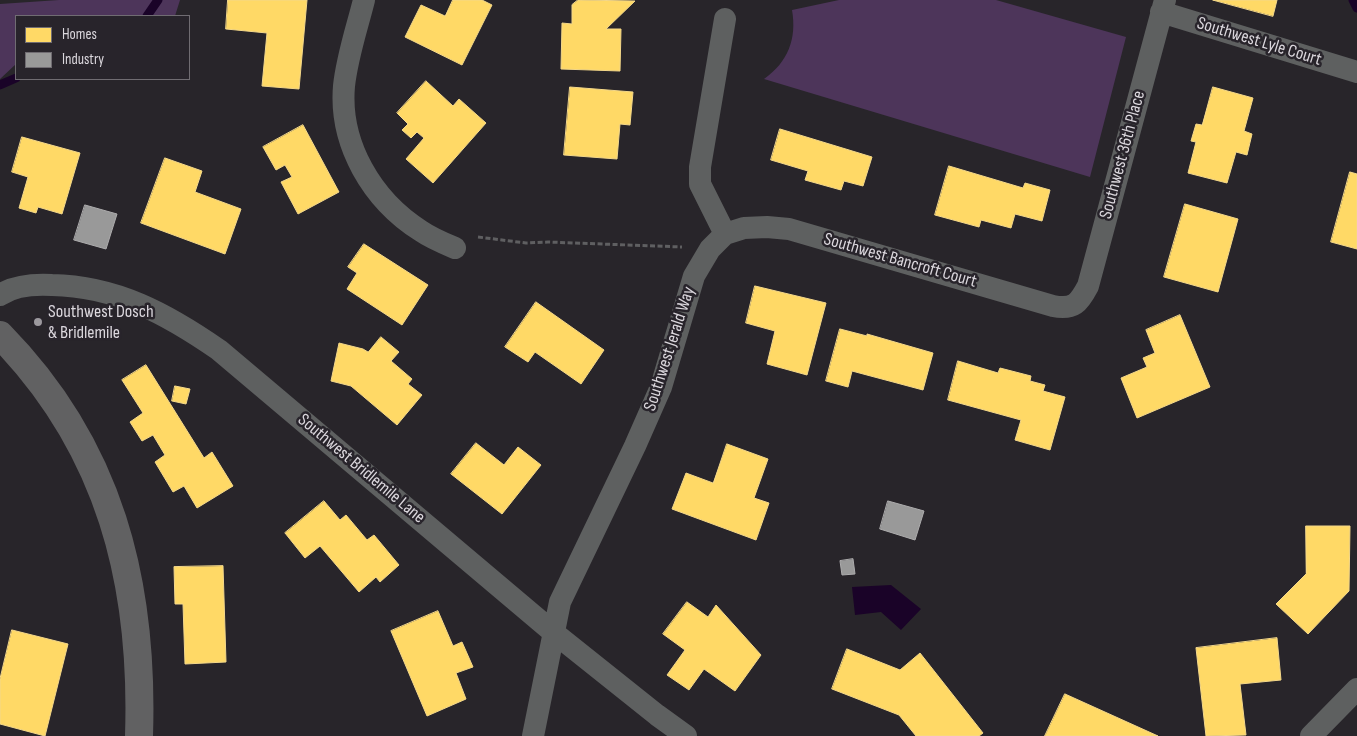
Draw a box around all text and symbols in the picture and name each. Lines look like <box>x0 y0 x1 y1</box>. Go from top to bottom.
street label: Southwest Lyle Court <box>1194 13 1324 71</box>
legend <box>15 15 190 80</box>
text: Homes <box>62 25 97 44</box>
text: Industry <box>62 50 104 69</box>
street label: Southwest 36th Place <box>1096 89 1150 221</box>
street label: Southwest Bancroft Court <box>821 229 979 293</box>
street label: Southwest Jerald Way <box>640 284 700 414</box>
place label: Southwest Dosch & Bridlemile <box>48 301 154 344</box>
marker: Southwest Dosch & Bridlemile <box>32 316 44 328</box>
street label: Southwest Bridlemile Lane <box>293 409 429 529</box>

